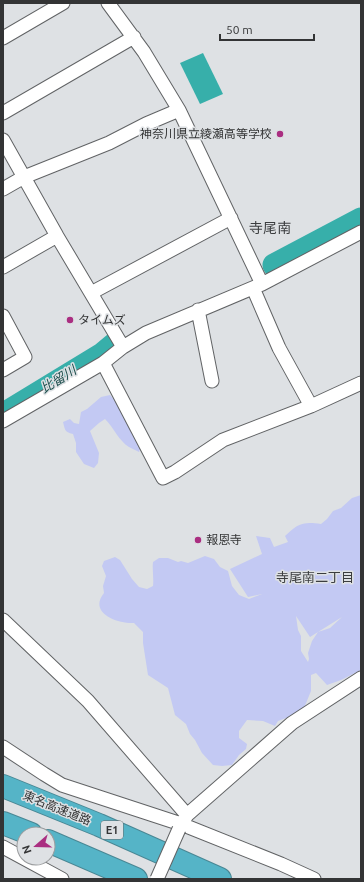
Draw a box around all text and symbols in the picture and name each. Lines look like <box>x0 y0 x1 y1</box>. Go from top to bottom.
scale bar <box>220 16 314 42</box>
text: 50 m <box>226 23 253 36</box>
place label: 神奈川県立綾瀬高等学校 <box>140 127 272 140</box>
marker: 神奈川県立綾瀬高等学校 <box>275 129 285 139</box>
district label: 寺尾南 <box>249 220 291 236</box>
place label: タイムズ <box>78 313 126 326</box>
marker: タイムズ <box>65 315 75 325</box>
water label: 比留川 <box>38 362 80 395</box>
place label: 報恩寺 <box>206 533 242 546</box>
marker: 報恩寺 <box>193 535 203 545</box>
district label: 寺尾南二丁目 <box>276 570 354 584</box>
street label: 東名高速道路 <box>21 788 93 827</box>
road number: E1 <box>101 821 123 839</box>
north arrow <box>16 826 56 866</box>
text: N <box>20 844 34 855</box>

